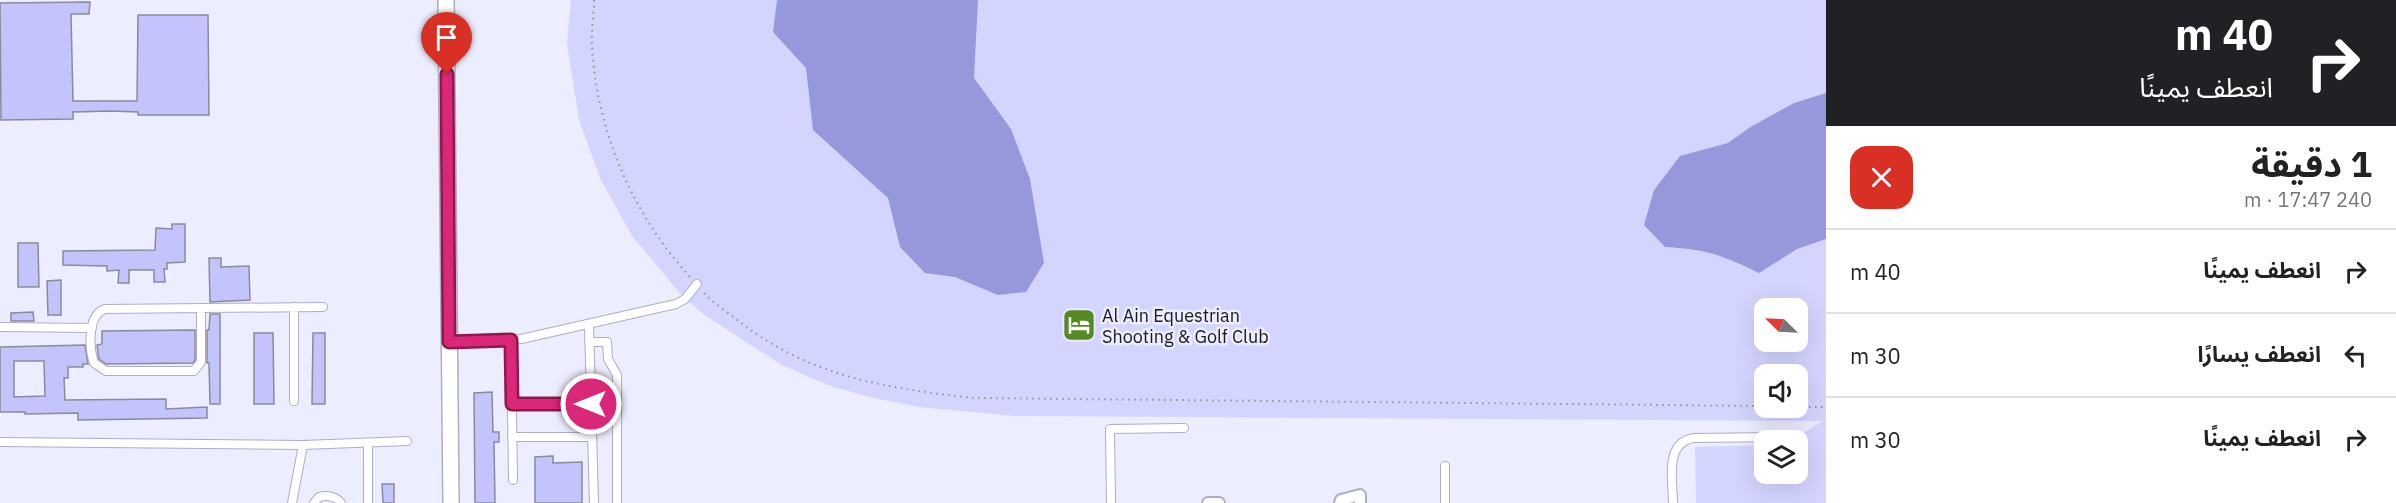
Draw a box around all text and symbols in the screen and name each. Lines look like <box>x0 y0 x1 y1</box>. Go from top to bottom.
text: 40 m <box>2175 7 2273 62</box>
pin <box>421 12 472 74</box>
icon: arrive <box>430 21 463 54</box>
icon: right <box>2294 24 2372 102</box>
text: انعطف يمينًا <box>2139 69 2273 104</box>
text: 1 دقيقة <box>2251 140 2372 187</box>
button: close <box>1850 146 1913 209</box>
text: 240 m · 17:47 <box>2244 186 2372 213</box>
text: انعطف يمينًا <box>2203 255 2321 284</box>
icon: right <box>2339 255 2372 288</box>
text: 40 m <box>1850 257 1901 286</box>
north arrow <box>1754 298 1808 352</box>
map controls <box>1754 298 1808 484</box>
place label: Al Ain Equestrian Shooting & Golf Club <box>1102 304 1269 348</box>
hotel icon: Al Ain Equestrian Shooting & Golf Club <box>1061 307 1097 343</box>
text: انعطف يسارًا <box>2198 339 2321 368</box>
icon: left <box>2339 339 2372 372</box>
text: 30 m <box>1850 341 1901 370</box>
button: sound <box>1754 364 1808 418</box>
position arrow <box>559 372 623 436</box>
text: انعطف يمينًا <box>2203 423 2321 452</box>
icon: right <box>2339 423 2372 456</box>
text: 30 m <box>1850 425 1901 454</box>
button: layers <box>1754 430 1808 484</box>

